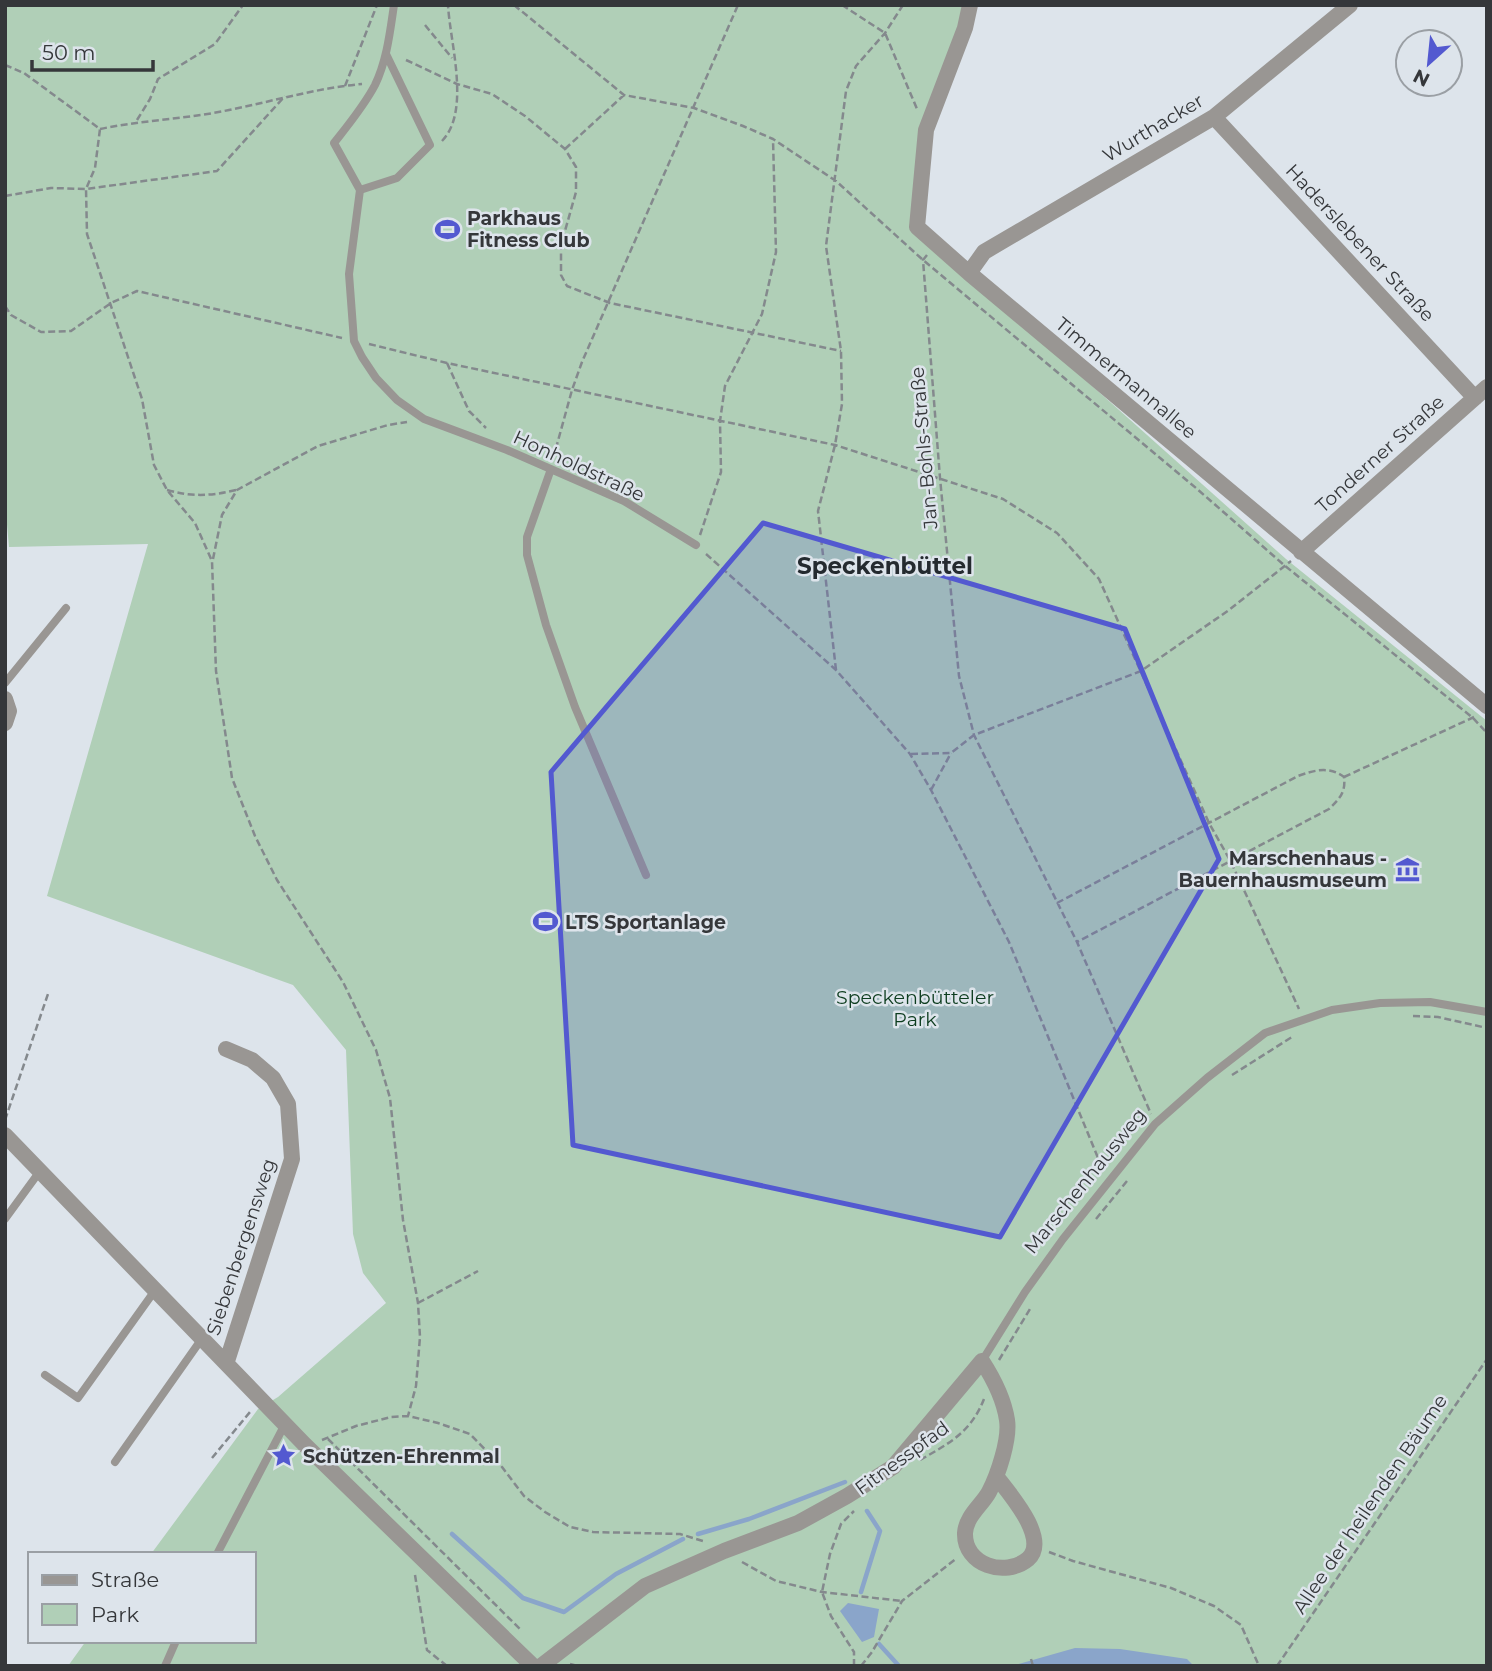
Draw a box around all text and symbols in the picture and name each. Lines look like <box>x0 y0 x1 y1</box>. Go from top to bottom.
scale bar <box>32 28 152 72</box>
north arrow <box>1394 28 1464 98</box>
text: 50 m <box>42 40 96 65</box>
text: N <box>1409 64 1434 91</box>
street label: Wurthacker <box>1098 89 1208 167</box>
street label: Haderslebener Straße <box>1281 159 1439 327</box>
place label: Parkhaus Fitness Club <box>467 207 590 252</box>
sports icon: Parkhaus Fitness Club <box>433 215 461 243</box>
street label: Timmermannallee <box>1051 312 1201 444</box>
street label: Jan-Bohls-Straße <box>905 366 943 531</box>
street label: Tonderner Straße <box>1311 390 1449 518</box>
street label: Honholdstraße <box>510 426 648 506</box>
district label: Speckenbüttel <box>797 552 973 580</box>
place label: Marschenhaus - Bauernhausmuseum <box>1178 847 1387 892</box>
museum icon: Marschenhaus - Bauernhausmuseum <box>1393 855 1421 883</box>
sports icon: LTS Sportanlage <box>531 908 559 936</box>
place label: LTS Sportanlage <box>565 911 726 934</box>
park label: Speckenbütteler Park <box>836 986 994 1031</box>
street label: Marschenhausweg <box>1019 1104 1151 1258</box>
street label: Siebenbergensweg <box>202 1156 280 1338</box>
street label: Allee der heilenden Bäume <box>1288 1390 1452 1618</box>
street label: Fitnesspfad <box>850 1416 954 1500</box>
place icon: Schützen-Ehrenmal <box>269 1442 297 1470</box>
place label: Schützen-Ehrenmal <box>303 1445 500 1468</box>
legend <box>28 1552 256 1643</box>
text: Straße <box>91 1567 159 1592</box>
text: Park <box>91 1602 139 1627</box>

